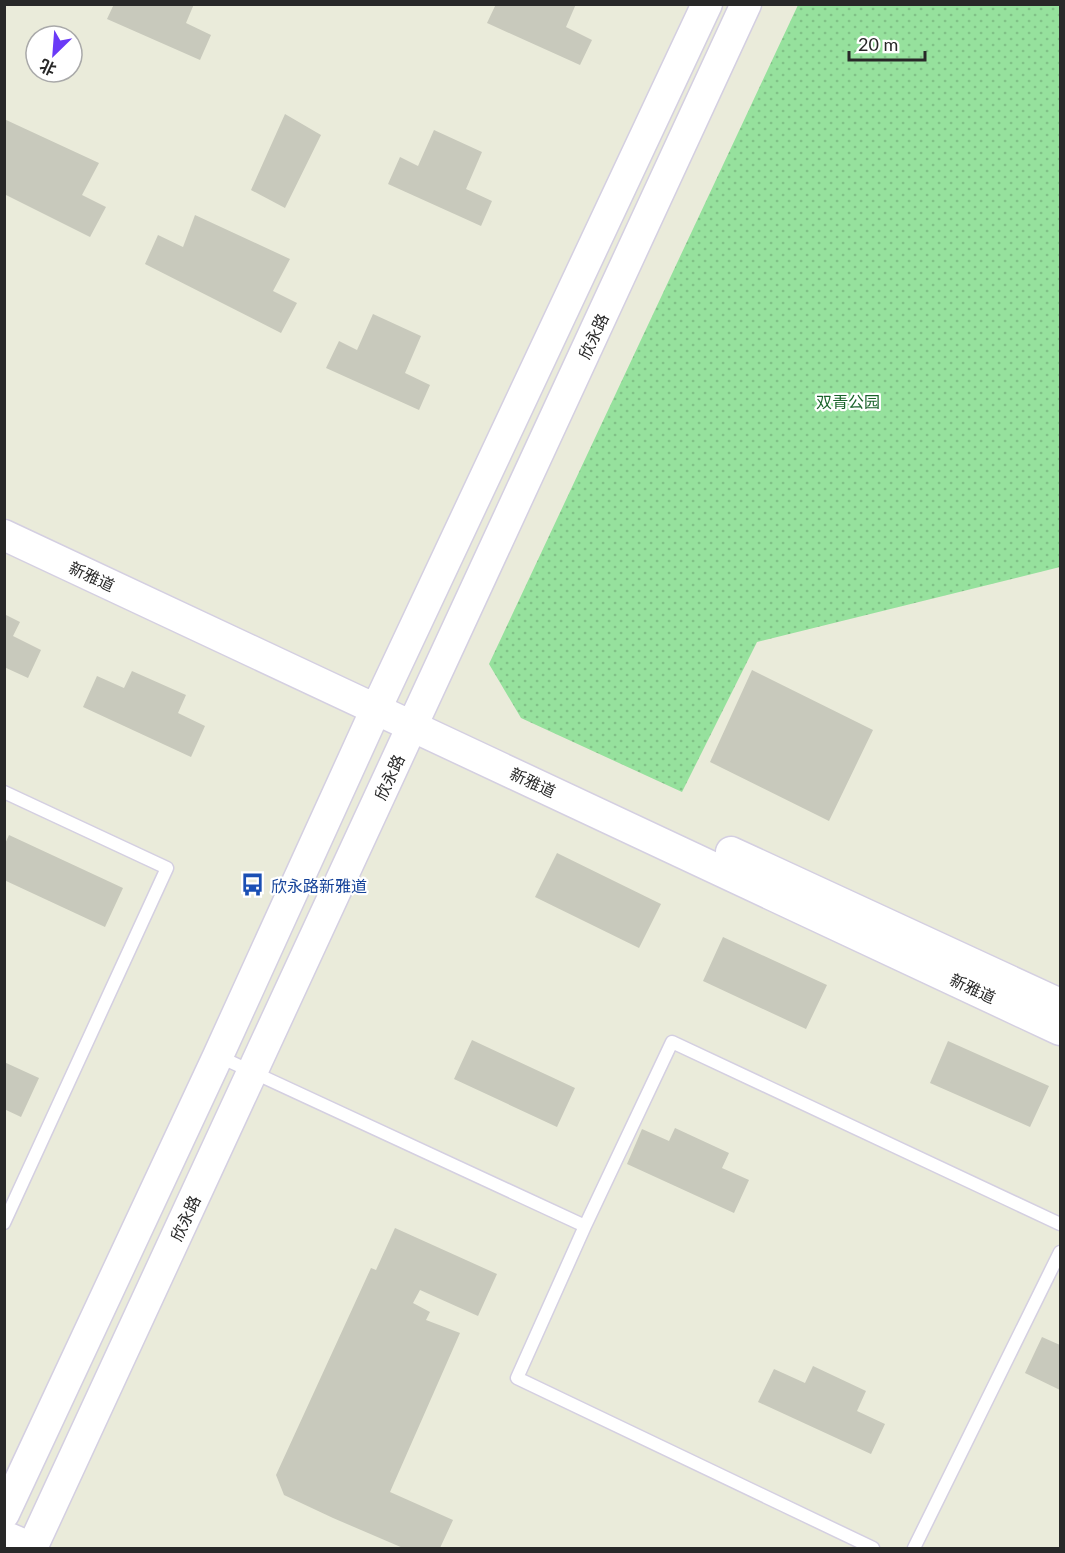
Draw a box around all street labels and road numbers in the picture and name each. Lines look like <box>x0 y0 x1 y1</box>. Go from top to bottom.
street label: 欣永路 <box>574 310 612 362</box>
street label: 新雅道 <box>66 557 118 595</box>
street label: 欣永路 <box>370 751 408 803</box>
street label: 新雅道 <box>507 763 559 801</box>
street label: 新雅道 <box>947 969 999 1007</box>
street label: 欣永路 <box>166 1192 204 1244</box>

